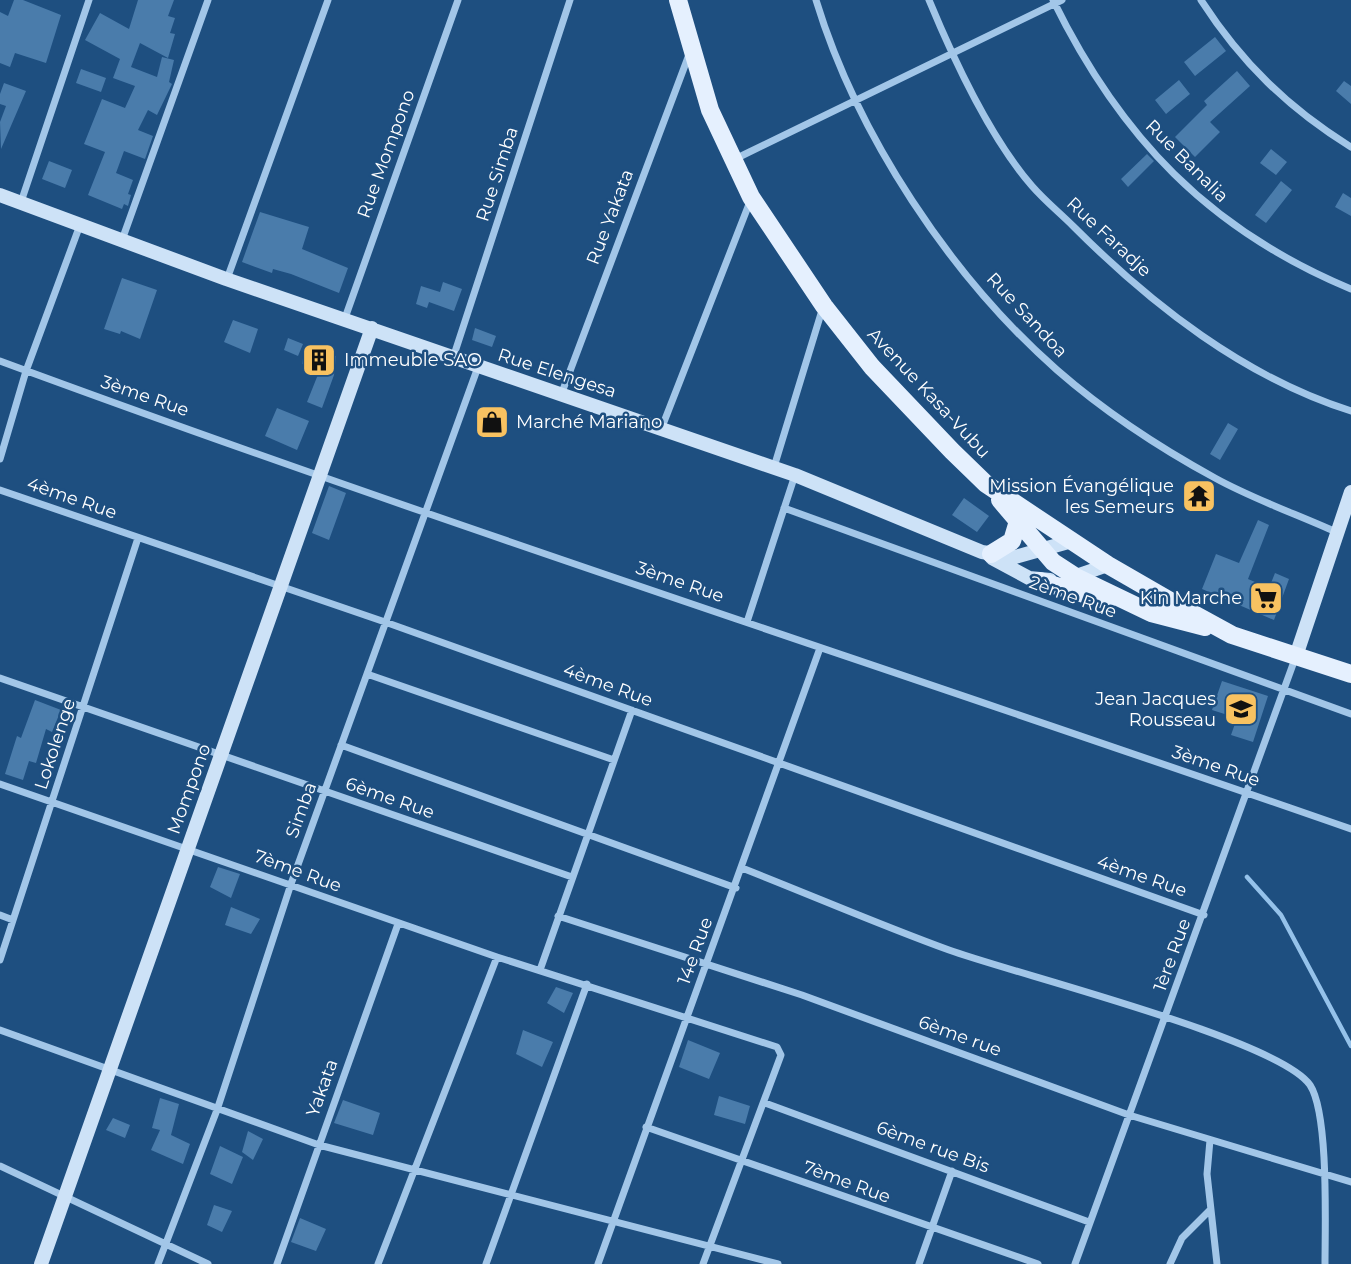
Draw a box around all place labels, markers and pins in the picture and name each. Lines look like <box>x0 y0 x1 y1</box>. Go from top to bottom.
building icon: Immeuble SAO <box>300 341 338 379</box>
place label: Immeuble SAO <box>344 349 482 371</box>
shop icon: Marché Mariano <box>473 403 511 441</box>
place label: Marché Mariano <box>516 411 662 433</box>
place label: Mission Évangélique les Semeurs <box>989 475 1174 518</box>
temple icon: Mission Évangélique les Semeurs <box>1180 477 1218 515</box>
supermarket icon: Kin Marche <box>1247 579 1285 617</box>
place label: Kin Marche <box>1140 587 1242 609</box>
place label: Jean Jacques Rousseau <box>1094 688 1216 731</box>
school or university icon: Jean Jacques Rousseau <box>1222 690 1260 728</box>

